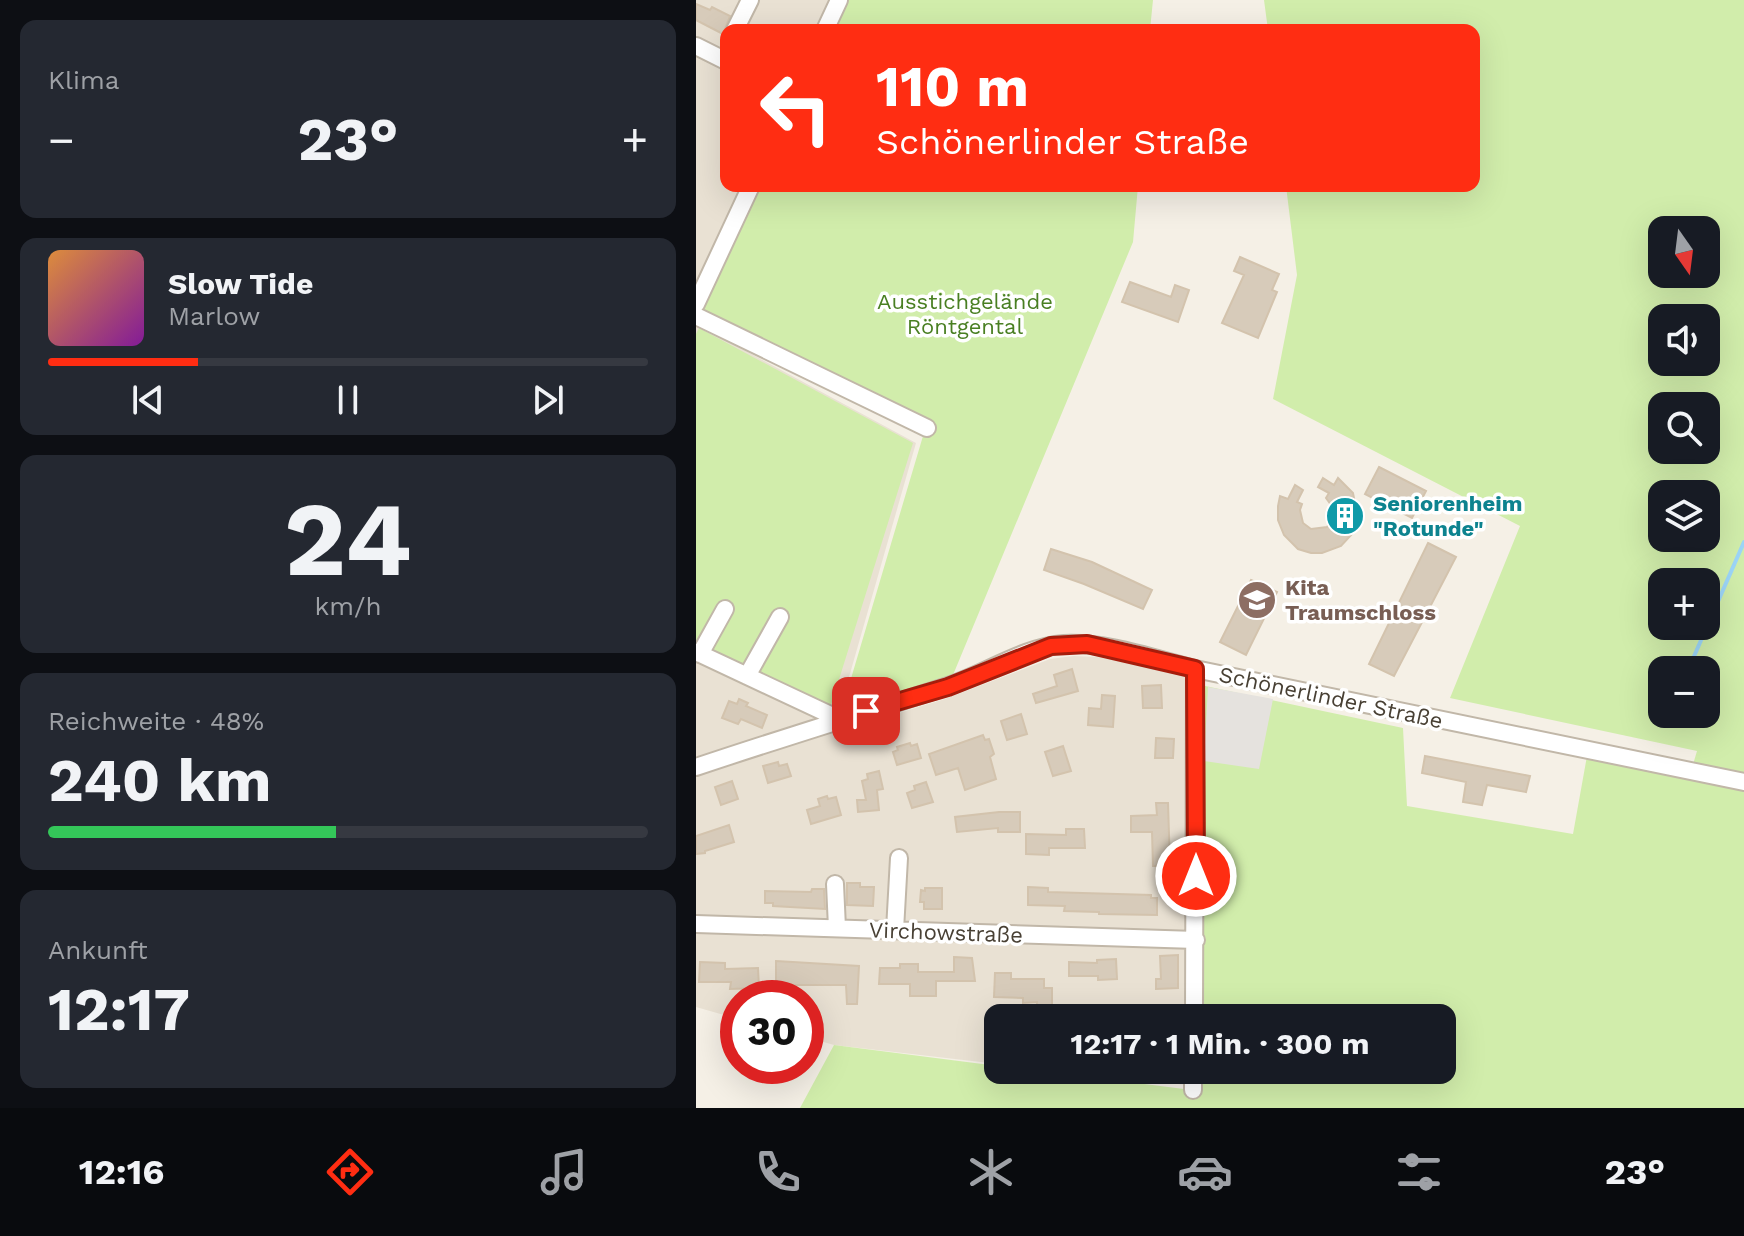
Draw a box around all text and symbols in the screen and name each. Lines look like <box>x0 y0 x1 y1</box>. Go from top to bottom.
text: 110 m <box>876 54 1029 120</box>
icon: left <box>744 56 848 160</box>
text: Klima <box>48 65 119 95</box>
text: 23° <box>297 104 399 175</box>
text: − <box>48 114 75 166</box>
text: + <box>621 114 648 166</box>
text: Schönerlinder Straße <box>876 121 1249 163</box>
north arrow <box>1648 216 1720 288</box>
map controls <box>1648 216 1720 728</box>
text: Slow Tide <box>168 266 313 301</box>
park label: Ausstichgelände Röntgental <box>877 289 1053 339</box>
text: Marlow <box>168 301 260 331</box>
button: sound <box>1648 304 1720 376</box>
icon: previous <box>126 378 170 422</box>
icon: pause <box>326 378 370 422</box>
icon: next <box>526 378 570 422</box>
button: search <box>1648 392 1720 464</box>
text: 24 <box>284 478 412 600</box>
button: layers <box>1648 480 1720 552</box>
place label: Seniorenheim "Rotunde" <box>1373 491 1522 541</box>
building icon: Seniorenheim "Rotunde" <box>1324 495 1366 537</box>
button: + <box>1648 568 1720 640</box>
place label: Kita Traumschloss <box>1285 575 1436 625</box>
school or university icon: Kita Traumschloss <box>1236 579 1278 621</box>
text: km/h <box>315 591 381 621</box>
button: − <box>1648 656 1720 728</box>
street label: Schönerlinder Straße <box>1217 662 1445 733</box>
pin <box>832 677 900 745</box>
icon: arrive <box>844 689 888 733</box>
text: Reichweite · 48% <box>48 706 264 736</box>
text: 240 km <box>48 745 271 816</box>
position arrow <box>1154 834 1238 918</box>
street label: Virchowstraße <box>869 917 1023 948</box>
text: Ankunft <box>48 935 148 965</box>
text: 12:17 <box>48 974 190 1045</box>
speed limit sign: 30 <box>720 980 824 1084</box>
text: 12:17 · 1 Min. · 300 m <box>1071 1026 1369 1061</box>
icon: directions <box>322 1144 378 1200</box>
icon: music <box>536 1144 592 1200</box>
icon: phone <box>750 1144 806 1200</box>
icon: climate <box>963 1144 1019 1200</box>
icon: car <box>1177 1144 1233 1200</box>
icon: filters <box>1391 1144 1447 1200</box>
text: 12:16 <box>79 1151 164 1193</box>
text: 23° <box>1604 1151 1665 1193</box>

